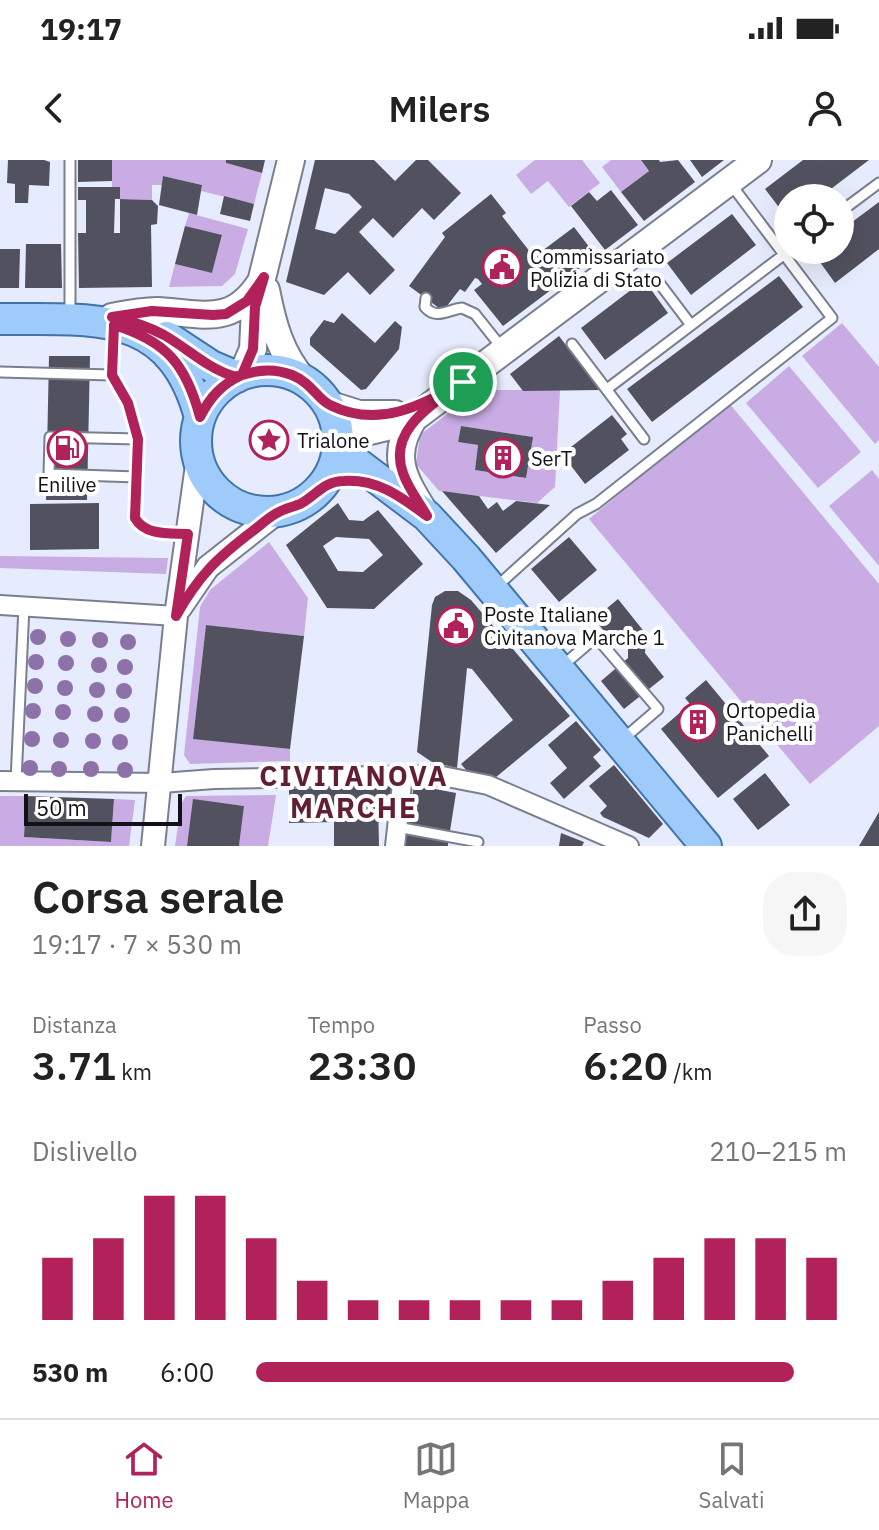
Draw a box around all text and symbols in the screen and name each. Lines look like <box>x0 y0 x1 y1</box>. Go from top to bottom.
text: 19:17 <box>40 9 122 48</box>
text: Milers <box>388 85 491 132</box>
icon: back <box>32 86 76 130</box>
icon: person <box>803 86 847 130</box>
map controls <box>774 184 854 264</box>
button: locate <box>774 184 854 264</box>
place label: Commissariato Polizia di Stato <box>530 243 665 293</box>
public building icon: Commissariato Polizia di Stato <box>481 246 523 288</box>
pin <box>429 348 497 416</box>
icon: arrive <box>441 360 485 404</box>
place icon: Trialone <box>248 419 290 461</box>
fuel station icon: Enilive <box>46 427 88 469</box>
place label: Trialone <box>297 427 370 454</box>
building icon: SerT <box>482 437 524 479</box>
place label: SerT <box>531 445 572 472</box>
place label: Enilive <box>37 471 97 498</box>
place label: Poste Italiane Civitanova Marche 1 <box>484 601 665 651</box>
public building icon: Poste Italiane Civitanova Marche 1 <box>435 605 477 647</box>
place label: Ortopedia Panichelli <box>726 697 816 747</box>
building icon: Ortopedia Panichelli <box>677 701 719 743</box>
district label: CIVITANOVA MARCHE <box>259 757 449 826</box>
scale bar <box>24 790 182 826</box>
text: 50 m <box>36 793 87 822</box>
text: Corsa serale <box>32 868 285 925</box>
button: share <box>763 872 847 956</box>
text: 19:17 · 7 × 530 m <box>32 927 242 961</box>
text: Distanza <box>32 1010 117 1039</box>
text: Tempo <box>308 1010 375 1039</box>
text: Passo <box>583 1010 642 1039</box>
text: 3.71 <box>32 1039 116 1091</box>
text: 23:30 <box>308 1039 416 1091</box>
text: 6:20 <box>583 1039 668 1091</box>
text: km <box>116 1057 152 1086</box>
text: /km <box>668 1057 713 1086</box>
text: Dislivello <box>32 1134 138 1168</box>
text: 210–215 m <box>709 1134 847 1168</box>
text: 530 m <box>32 1355 108 1389</box>
text: 6:00 <box>160 1355 214 1389</box>
tab: Home <box>115 1437 174 1514</box>
tab: Mappa <box>403 1437 470 1514</box>
tab: Salvati <box>699 1437 764 1514</box>

